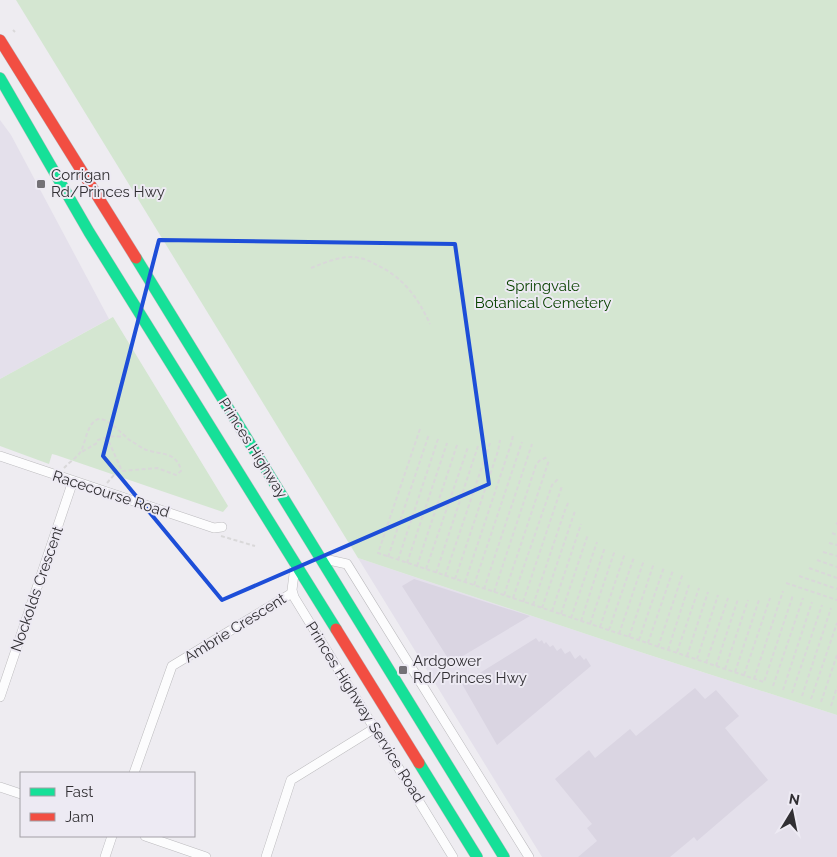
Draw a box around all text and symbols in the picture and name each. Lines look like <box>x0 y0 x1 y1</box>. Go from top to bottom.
place label: Corrigan Rd/Princes Hwy <box>51 166 165 201</box>
marker: Corrigan Rd/Princes Hwy <box>35 178 47 190</box>
park label: Springvale Botanical Cemetery <box>475 277 611 312</box>
street label: Princes Highway <box>215 395 291 501</box>
street label: Racecourse Road <box>50 467 172 521</box>
street label: Nockolds Crescent <box>7 524 67 654</box>
street label: Ambrie Crescent <box>181 590 289 666</box>
street label: Princes Highway Service Road <box>302 618 428 806</box>
place label: Ardgower Rd/Princes Hwy <box>413 652 527 687</box>
marker: Ardgower Rd/Princes Hwy <box>397 664 409 676</box>
legend <box>20 772 195 837</box>
text: Fast <box>65 783 93 801</box>
north arrow <box>767 787 817 837</box>
text: N <box>788 790 801 808</box>
text: Jam <box>65 808 94 826</box>

